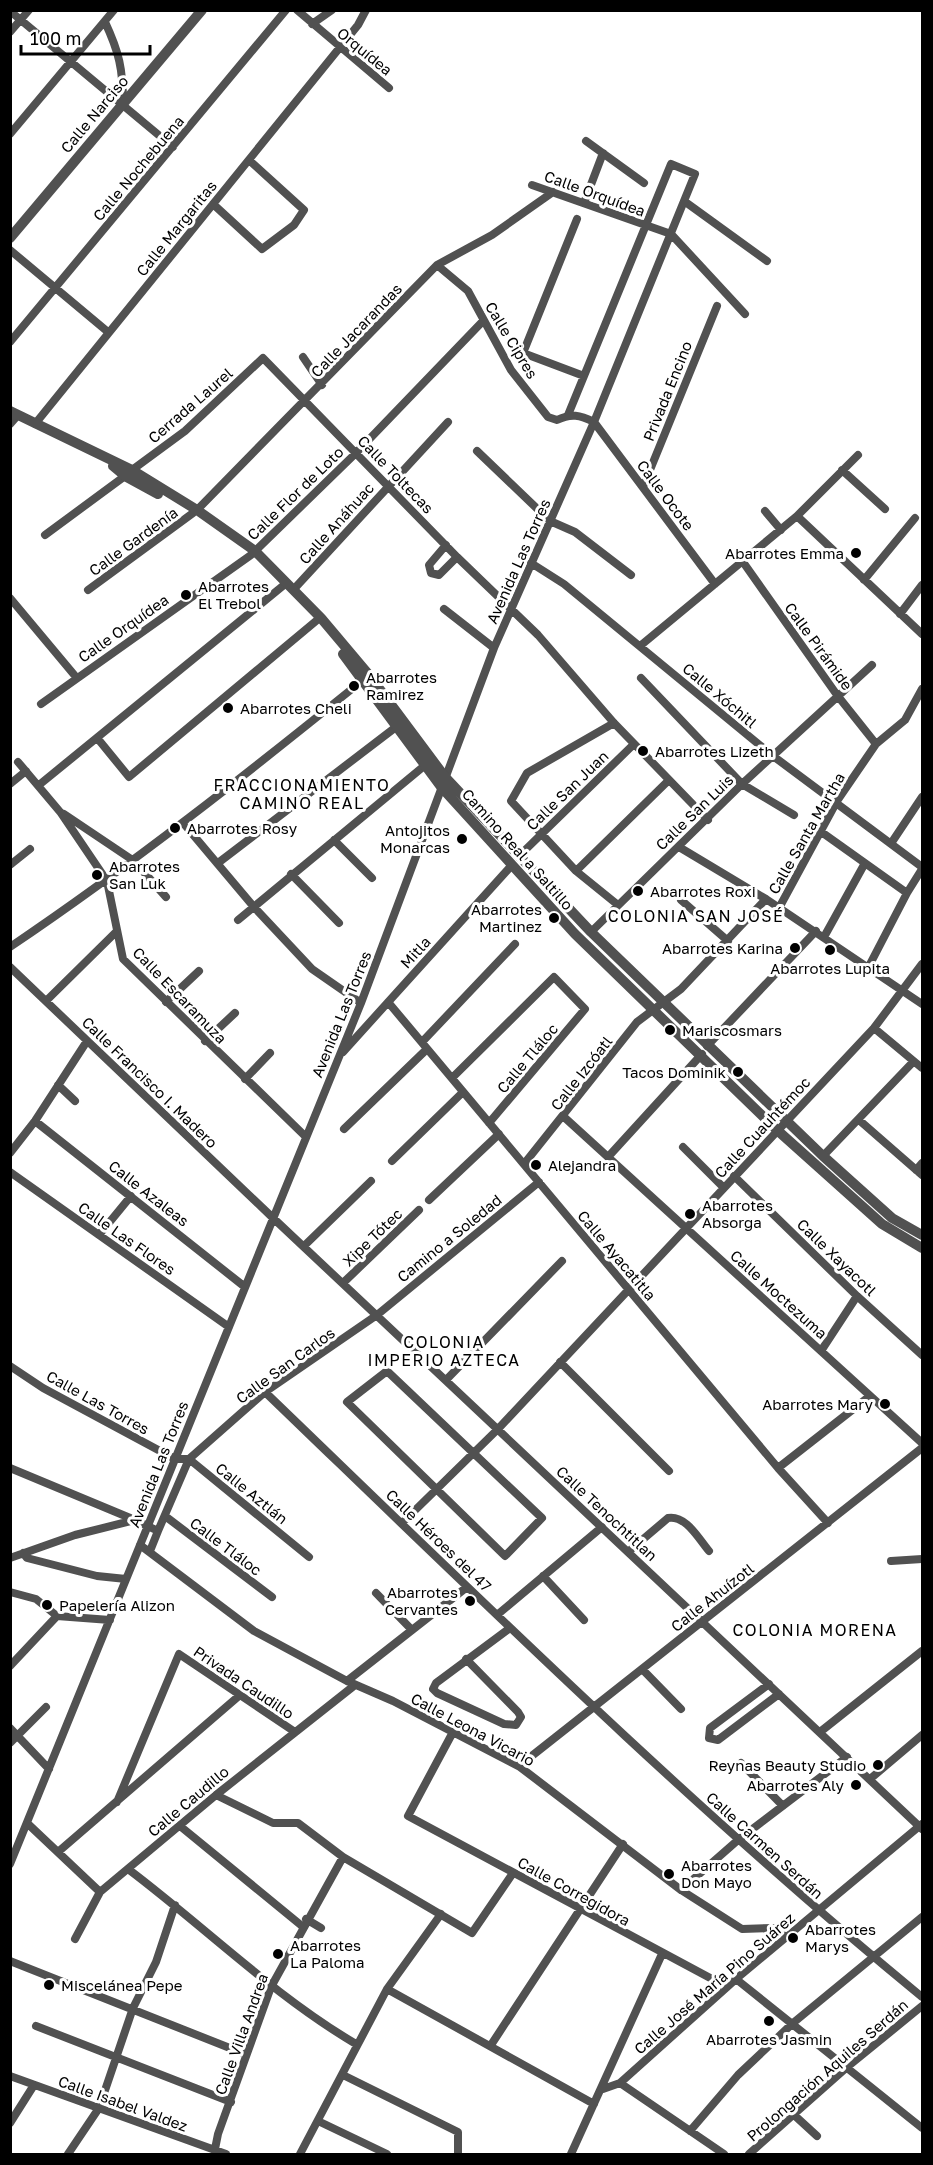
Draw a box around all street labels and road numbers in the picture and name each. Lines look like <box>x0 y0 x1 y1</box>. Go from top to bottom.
street label: Orquídea <box>334 23 396 79</box>
street label: Calle Narciso <box>56 72 132 156</box>
street label: Calle Nochebuena <box>89 112 187 224</box>
street label: Calle Orquídea <box>542 166 648 220</box>
street label: Calle Margaritas <box>132 177 220 279</box>
street label: Calle Jacarandas <box>307 279 405 381</box>
street label: Calle Cipres <box>482 298 542 382</box>
street label: Privada Encino <box>639 338 695 444</box>
street label: Cerrada Laurel <box>144 363 236 447</box>
street label: Calle Toltecas <box>354 431 438 517</box>
street label: Calle Flor de Loto <box>243 442 347 544</box>
street label: Calle Ocote <box>634 456 699 534</box>
street label: Calle Anáhuac <box>295 479 377 567</box>
street label: Avenida Las Torres <box>482 496 554 626</box>
street label: Calle Gardenía <box>85 503 181 579</box>
street label: Calle Orquídea <box>74 590 172 666</box>
street label: Calle Pirámide <box>781 599 857 694</box>
street label: Calle Xóchitl <box>679 659 761 731</box>
street label: Calle San Juan <box>522 746 612 834</box>
street label: Calle Santa Martha <box>764 769 848 897</box>
street label: Calle San Luis <box>651 770 737 854</box>
street label: Camino Real a Saltillo <box>459 785 577 913</box>
street label: Mitla <box>396 933 434 971</box>
street label: Calle Escaramuza <box>129 943 231 1047</box>
street label: Avenida Las Torres <box>307 948 375 1080</box>
street label: Calle Francisco I. Madero <box>79 1013 221 1151</box>
street label: Calle Tláloc <box>493 1020 561 1096</box>
street label: Calle Izcóatl <box>546 1032 616 1114</box>
street label: Calle Cuauhtémoc <box>711 1073 813 1181</box>
street label: Calle Azaleas <box>105 1156 193 1230</box>
street label: Camino a Soledad <box>393 1190 505 1286</box>
street label: Calle Las Flores <box>75 1198 179 1278</box>
street label: Xipe Tótec <box>339 1204 405 1270</box>
street label: Calle Ayacatitla <box>574 1206 660 1304</box>
street label: Calle Xayacotl <box>794 1215 880 1299</box>
street label: Calle Moctezuma <box>727 1246 831 1342</box>
street label: Calle San Carlos <box>232 1323 338 1407</box>
street label: Calle Las Torres <box>44 1366 153 1438</box>
street label: Avenida Las Torres <box>124 1398 192 1530</box>
street label: Calle Aztlán <box>212 1459 292 1527</box>
street label: Calle Tenochtitlan <box>553 1462 661 1564</box>
street label: Calle Héroes del 47 <box>383 1485 495 1595</box>
street label: Calle Tláloc <box>187 1513 265 1579</box>
street label: Calle Ahuízotl <box>667 1559 757 1635</box>
street label: Privada Caudillo <box>190 1642 298 1722</box>
street label: Calle Leona Vicario <box>408 1689 538 1769</box>
street label: Calle Caudillo <box>144 1762 232 1840</box>
street label: Calle Carmen Serdán <box>703 1788 827 1902</box>
street label: Calle Corregidora <box>515 1853 633 1929</box>
street label: Calle José María Pino Suárez <box>630 1908 798 2058</box>
street label: Calle Villa Andrea <box>211 1971 271 2097</box>
street label: Prolongación Aquiles Serdán <box>743 1995 911 2145</box>
street label: Calle Isabel Valdez <box>56 2071 190 2135</box>

